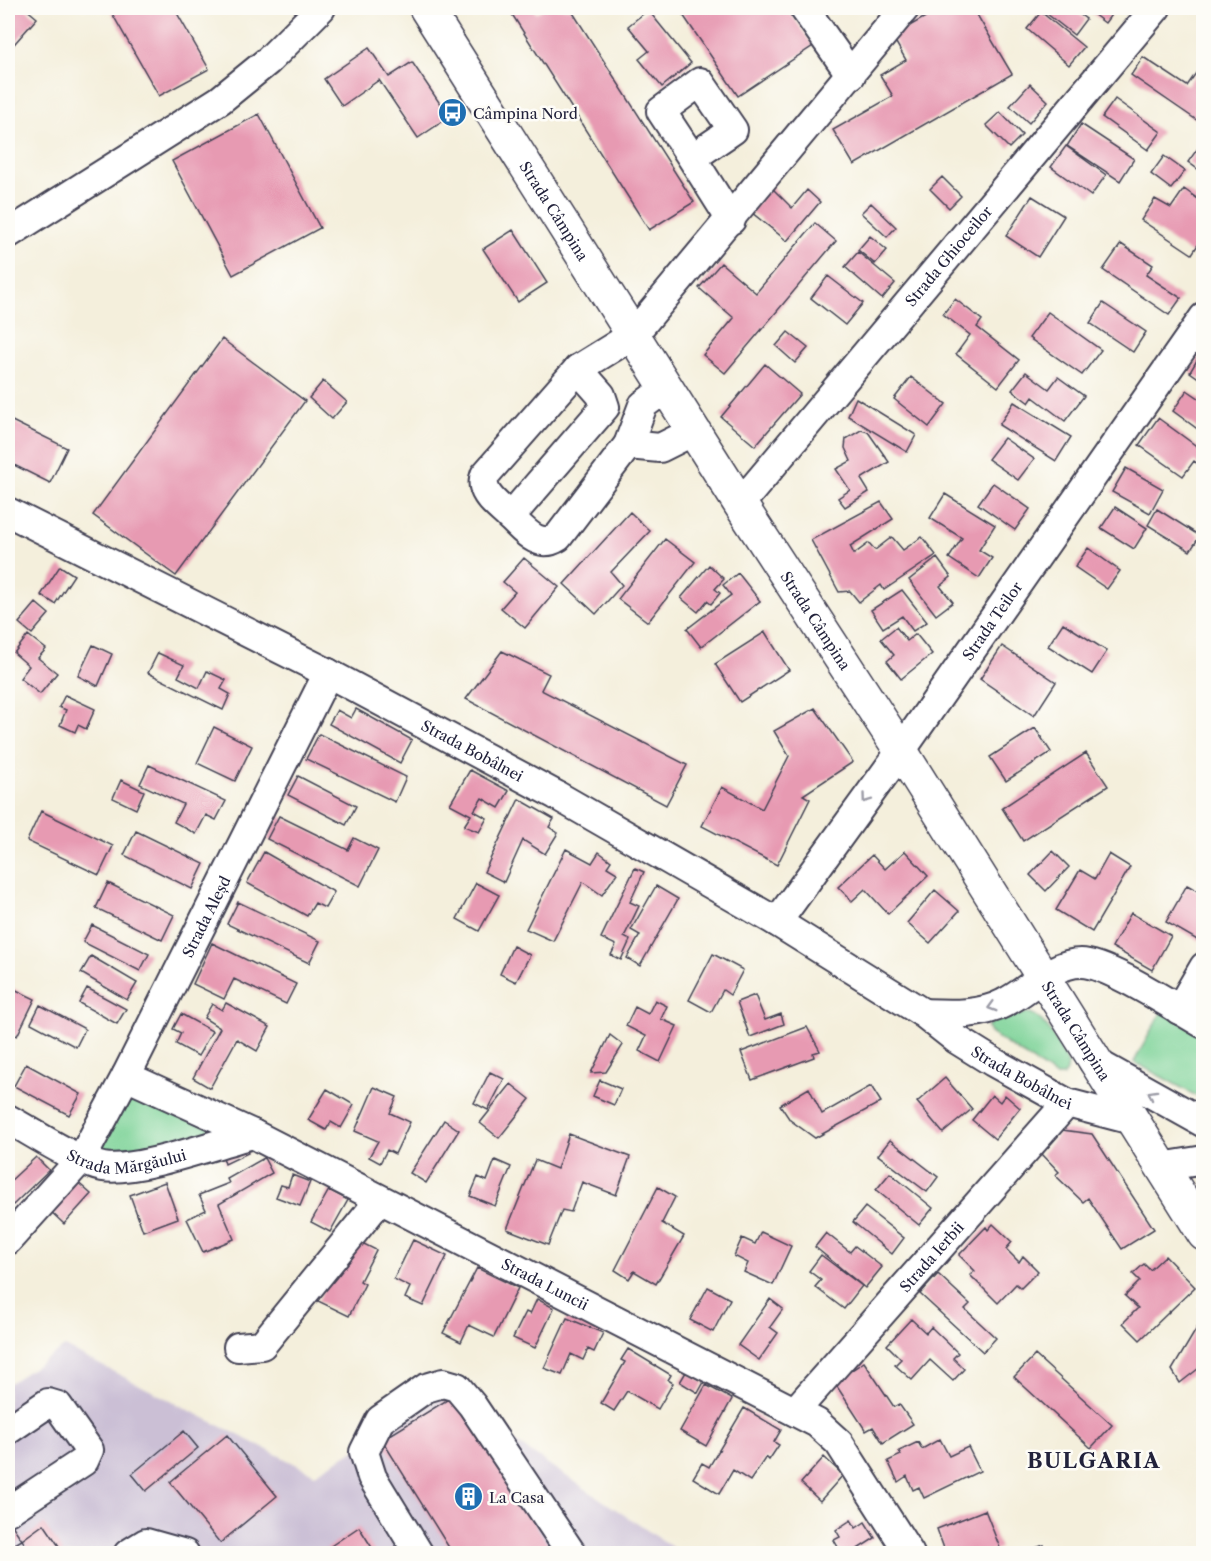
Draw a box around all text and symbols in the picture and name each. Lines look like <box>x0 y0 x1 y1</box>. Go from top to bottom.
bus stop icon: Câmpina Nord <box>436 97 468 129</box>
place label: Câmpina Nord <box>473 104 578 123</box>
street label: Strada Câmpina <box>516 158 593 264</box>
street label: Strada Ghioceilor <box>901 201 996 310</box>
street label: Strada Câmpina <box>777 567 855 673</box>
street label: Strada Teilor <box>958 577 1026 664</box>
street label: Strada Bobâlnei <box>418 715 527 785</box>
one-way arrow <box>863 792 874 803</box>
street label: Strada Aleșd <box>178 873 234 960</box>
street label: Strada Câmpina <box>1038 977 1115 1084</box>
one-way arrow <box>987 1000 998 1012</box>
street label: Strada Bobâlnei <box>968 1041 1074 1113</box>
one-way arrow <box>1148 1090 1158 1101</box>
street label: Strada Mărgăului <box>67 1139 189 1159</box>
text: Strada Mărgăului <box>64 1145 189 1177</box>
street label: Strada Ierbii <box>895 1217 968 1296</box>
street label: Strada Luncii <box>499 1254 592 1314</box>
district label: BULGARIA <box>1027 1448 1161 1473</box>
building icon: La Casa <box>452 1481 484 1513</box>
place label: La Casa <box>489 1488 545 1507</box>

